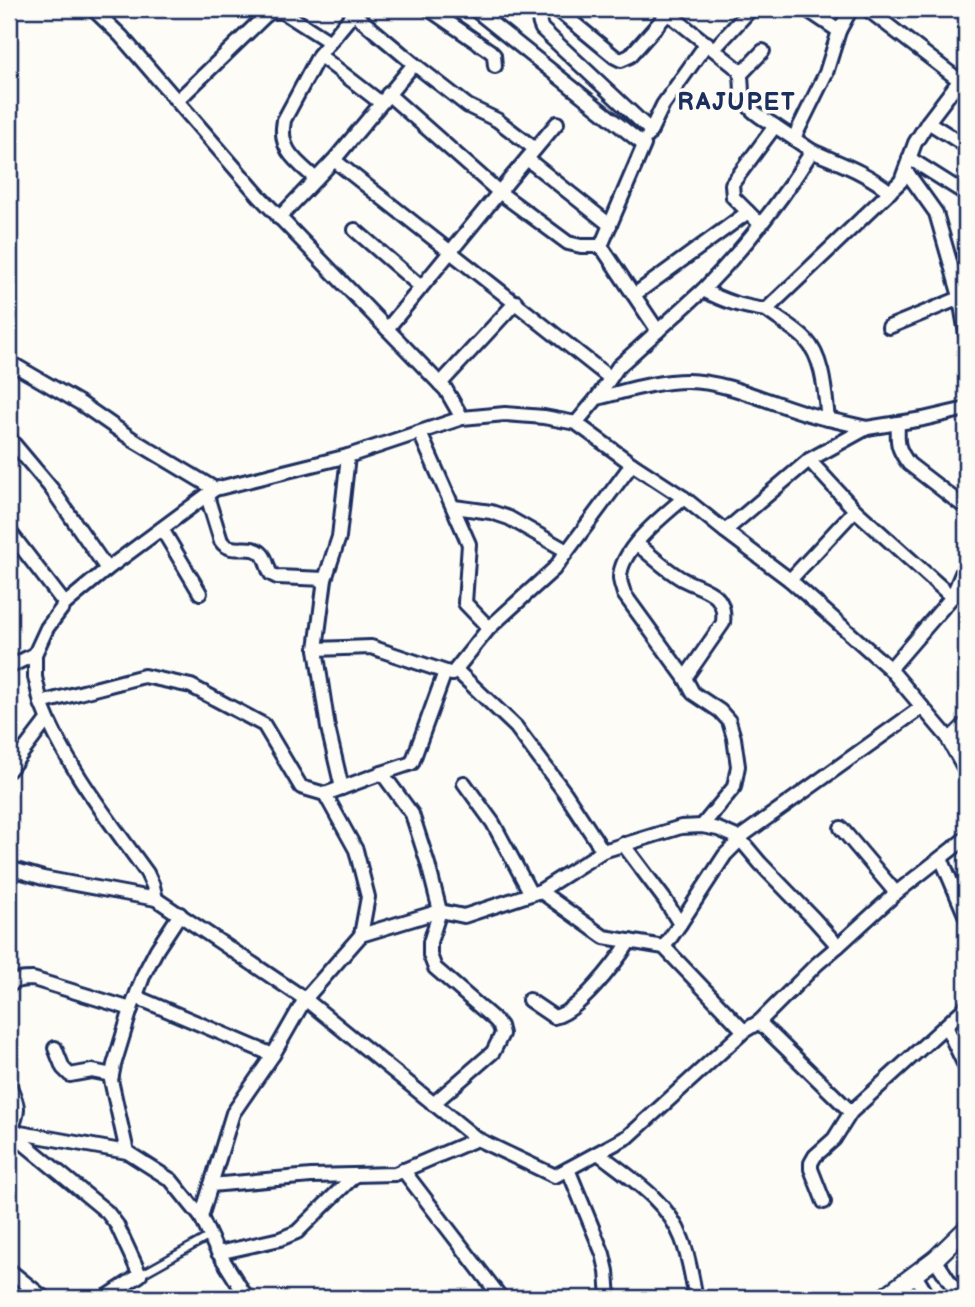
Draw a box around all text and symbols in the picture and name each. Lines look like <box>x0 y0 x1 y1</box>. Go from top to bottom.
district label: RAJUPET <box>677 88 797 117</box>

